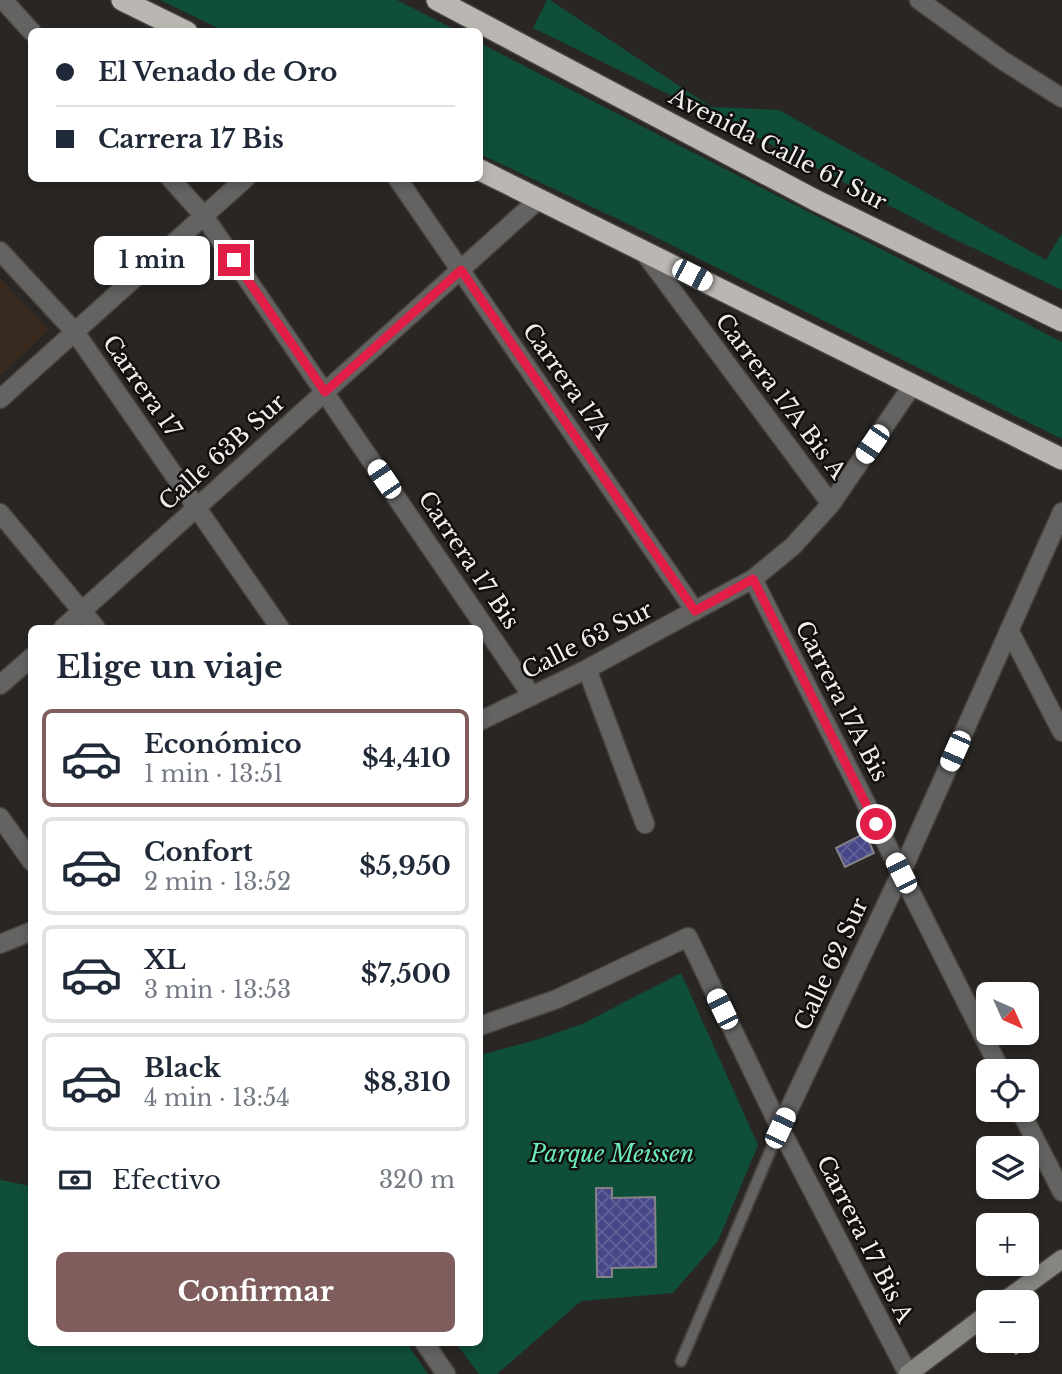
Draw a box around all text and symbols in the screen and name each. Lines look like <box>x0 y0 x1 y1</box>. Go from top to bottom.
text: El Venado de Oro <box>98 56 338 88</box>
street label: Avenida Calle 61 Sur <box>664 82 891 216</box>
text: Carrera 17 Bis <box>98 123 284 155</box>
callout: 1 min <box>94 236 210 284</box>
route end <box>218 244 250 276</box>
text: 1 min <box>119 246 185 274</box>
car <box>669 256 716 294</box>
street label: Carrera 17A Bis A <box>710 308 853 485</box>
street label: Carrera 17A <box>517 318 618 445</box>
street label: Carrera 17 <box>97 330 188 443</box>
street label: Calle 63B Sur <box>153 388 291 516</box>
car <box>852 421 893 467</box>
car <box>364 456 405 502</box>
street label: Carrera 17 Bis <box>413 486 525 634</box>
street label: Calle 63 Sur <box>517 595 657 685</box>
street label: Carrera 17A Bis <box>789 616 895 786</box>
text: Elige un viaje <box>56 647 283 687</box>
icon: car <box>60 727 123 790</box>
text: Económico <box>144 728 302 760</box>
car <box>937 728 974 774</box>
text: $4,410 <box>362 742 451 774</box>
text: 1 min · 13:51 <box>144 760 283 788</box>
route start <box>860 808 892 840</box>
icon: car <box>60 835 123 898</box>
text: Confort <box>144 836 253 868</box>
text: $5,950 <box>359 850 451 882</box>
car <box>883 850 920 896</box>
text: 2 min · 13:52 <box>144 868 291 896</box>
street label: Calle 62 Sur <box>788 893 874 1035</box>
icon: car <box>60 943 123 1006</box>
text: XL <box>144 944 186 976</box>
text: $7,500 <box>361 958 451 990</box>
text: 3 min · 13:53 <box>144 976 291 1004</box>
north arrow <box>976 982 1040 1045</box>
map controls <box>976 982 1039 1353</box>
car <box>704 986 741 1032</box>
icon: car <box>60 1051 123 1114</box>
text: Black <box>144 1052 221 1084</box>
button: locate <box>976 1059 1039 1122</box>
text: $8,310 <box>363 1066 451 1098</box>
text: 4 min · 13:54 <box>144 1084 290 1112</box>
car <box>762 1105 799 1151</box>
button: layers <box>976 1136 1039 1199</box>
park label: Parque Meissen <box>529 1140 694 1168</box>
street label: Carrera 17 Bis A <box>811 1151 920 1328</box>
icon: cash <box>56 1161 94 1199</box>
text: Efectivo <box>112 1164 221 1196</box>
text: 320 m <box>379 1166 455 1194</box>
button: + <box>976 1213 1039 1276</box>
button: Confirmar <box>56 1252 455 1332</box>
button: − <box>976 1290 1039 1353</box>

